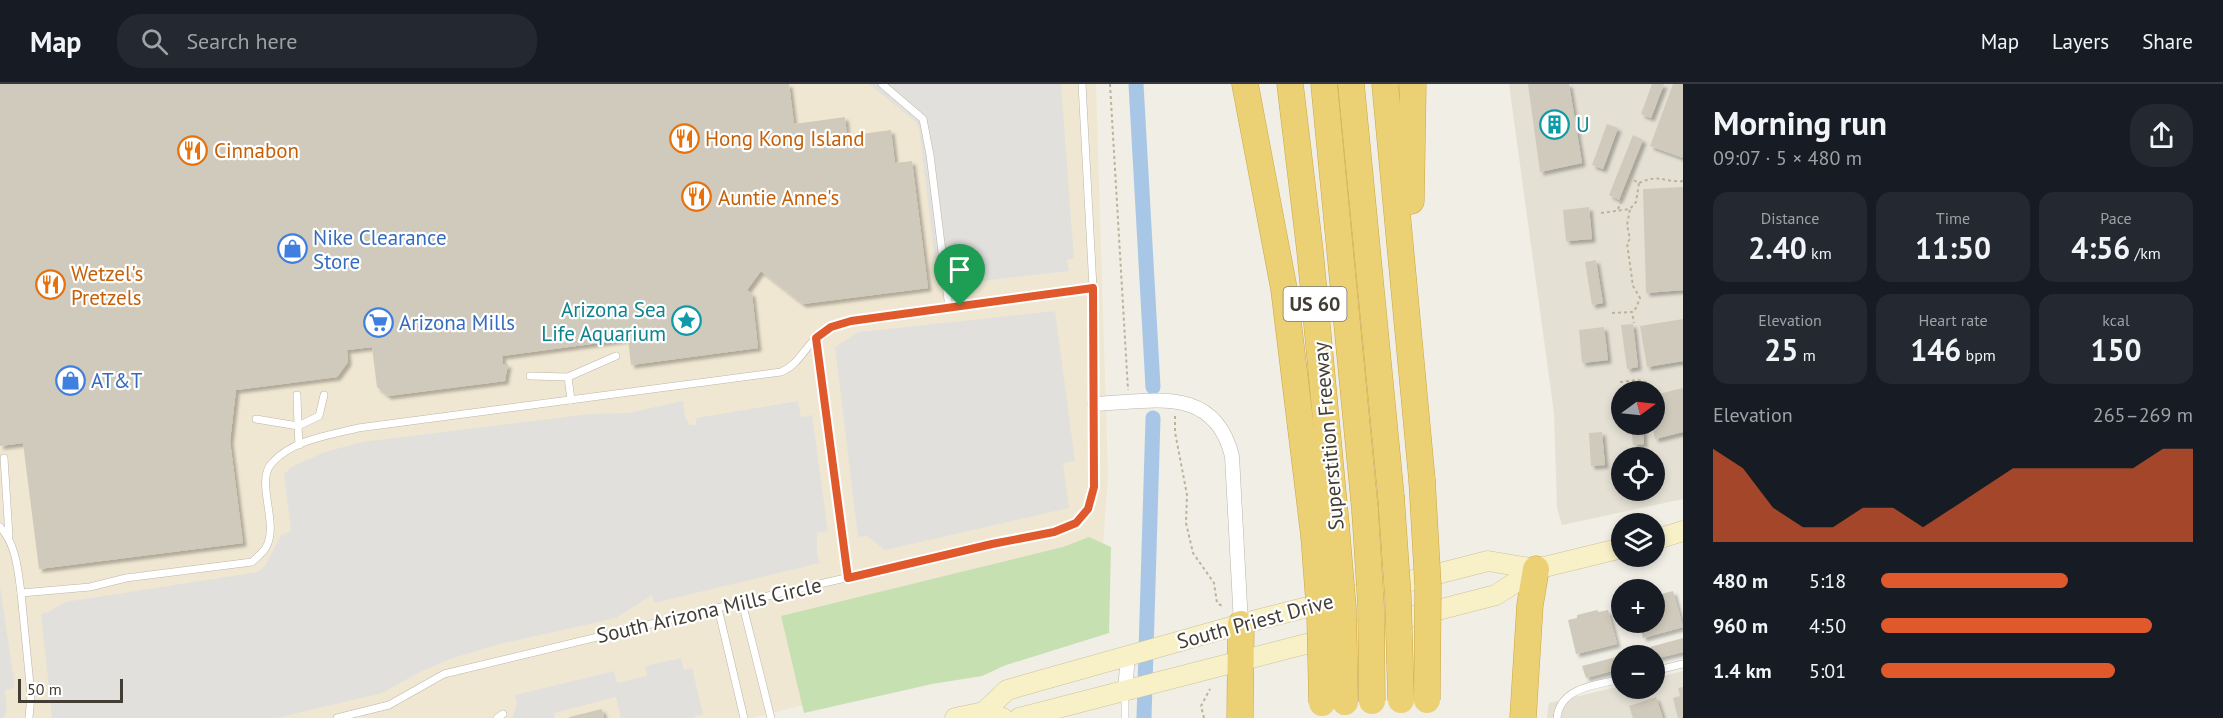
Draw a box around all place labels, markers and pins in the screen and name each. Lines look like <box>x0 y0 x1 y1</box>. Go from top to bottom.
building icon: U <box>1539 108 1571 140</box>
place label: U <box>1576 111 1590 138</box>
restaurant icon: Hong Kong Island <box>668 122 700 154</box>
place label: Hong Kong Island <box>705 125 864 152</box>
restaurant icon: Cinnabon <box>177 134 209 166</box>
place label: Cinnabon <box>214 137 299 164</box>
restaurant icon: Auntie Anne's <box>681 181 713 213</box>
place label: Auntie Anne's <box>718 184 839 211</box>
place label: Nike Clearance Store <box>313 224 447 275</box>
shop icon: Nike Clearance Store <box>276 233 308 265</box>
pin <box>934 244 985 306</box>
place label: Wetzel's Pretzels <box>71 260 143 311</box>
restaurant icon: Wetzel's Pretzels <box>34 269 66 301</box>
place label: Arizona Sea Life Aquarium <box>541 296 666 347</box>
place icon: Arizona Sea Life Aquarium <box>671 305 703 337</box>
supermarket icon: Arizona Mills <box>362 306 394 338</box>
place label: Arizona Mills <box>399 309 515 336</box>
shop icon: AT&T <box>54 364 86 396</box>
place label: AT&T <box>91 367 143 394</box>

